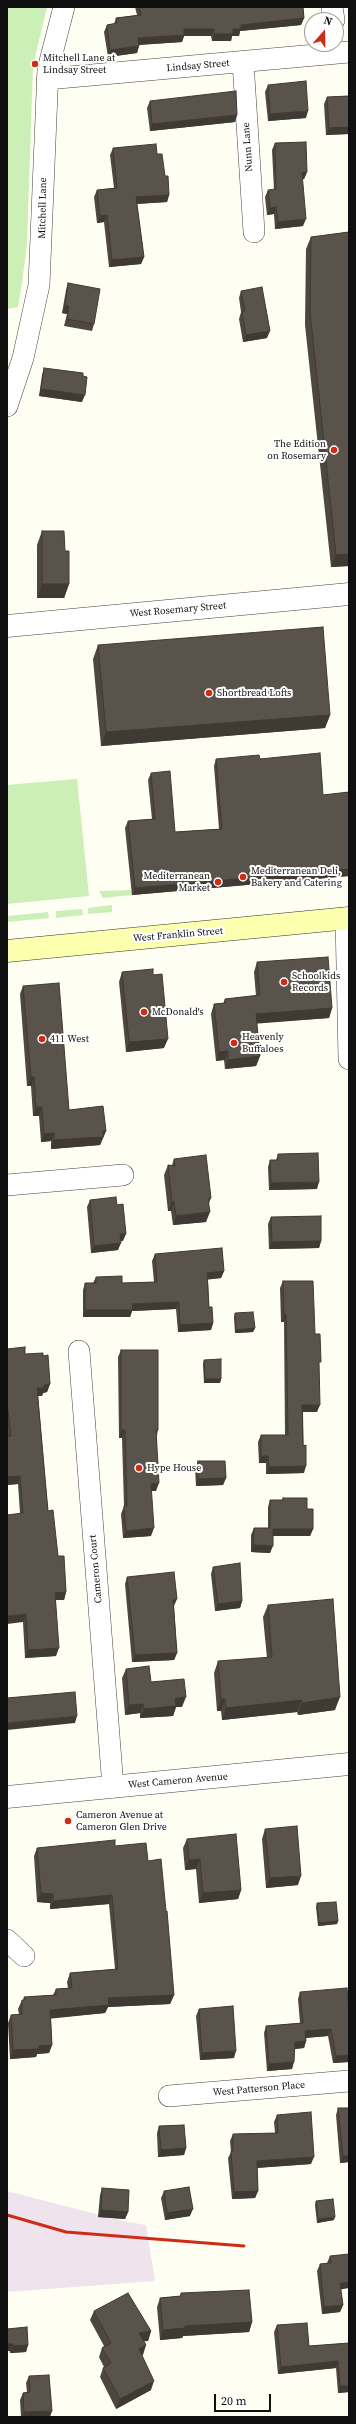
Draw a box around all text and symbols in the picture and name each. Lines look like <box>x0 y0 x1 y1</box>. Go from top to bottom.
north arrow <box>304 12 344 52</box>
text: N <box>322 13 334 30</box>
place label: Mitchell Lane at Lindsay Street <box>43 52 115 76</box>
street label: Lindsay Street <box>166 57 230 75</box>
marker: Mitchell Lane at Lindsay Street <box>30 59 40 69</box>
street label: Nunn Lane <box>240 122 256 172</box>
street label: Mitchell Lane <box>36 177 50 239</box>
place label: The Edition on Rosemary <box>267 438 326 462</box>
marker: The Edition on Rosemary <box>329 445 339 455</box>
street label: West Rosemary Street <box>129 600 227 620</box>
place label: Shortbread Lofts <box>217 687 291 699</box>
marker: Shortbread Lofts <box>204 688 214 698</box>
place label: Mediterranean Deli, Bakery and Catering <box>251 865 342 888</box>
place label: Mediterranean Market <box>144 870 210 894</box>
marker: Mediterranean Deli, Bakery and Catering <box>238 872 248 882</box>
marker: Mediterranean Market <box>213 877 223 887</box>
street label: West Franklin Street <box>132 925 224 945</box>
place label: Schoolkids Records <box>292 970 340 994</box>
marker: Schoolkids Records <box>279 977 289 987</box>
place label: McDonald's <box>152 1006 204 1018</box>
marker: McDonald's <box>139 1007 149 1017</box>
place label: Heavenly Buffaloes <box>242 1031 284 1054</box>
place label: 411 West <box>50 1033 89 1045</box>
marker: 411 West <box>37 1034 47 1044</box>
marker: Heavenly Buffaloes <box>229 1038 239 1048</box>
place label: Hype House <box>147 1462 201 1474</box>
marker: Hype House <box>134 1463 144 1473</box>
street label: Cameron Court <box>87 1534 105 1604</box>
street label: West Cameron Avenue <box>128 1771 228 1791</box>
place label: Cameron Avenue at Cameron Glen Drive <box>76 1809 167 1832</box>
marker: Cameron Avenue at Cameron Glen Drive <box>63 1816 73 1826</box>
street label: West Patterson Place <box>212 2079 306 2099</box>
scale bar <box>216 2386 273 2412</box>
text: 20 m <box>221 2393 247 2409</box>

